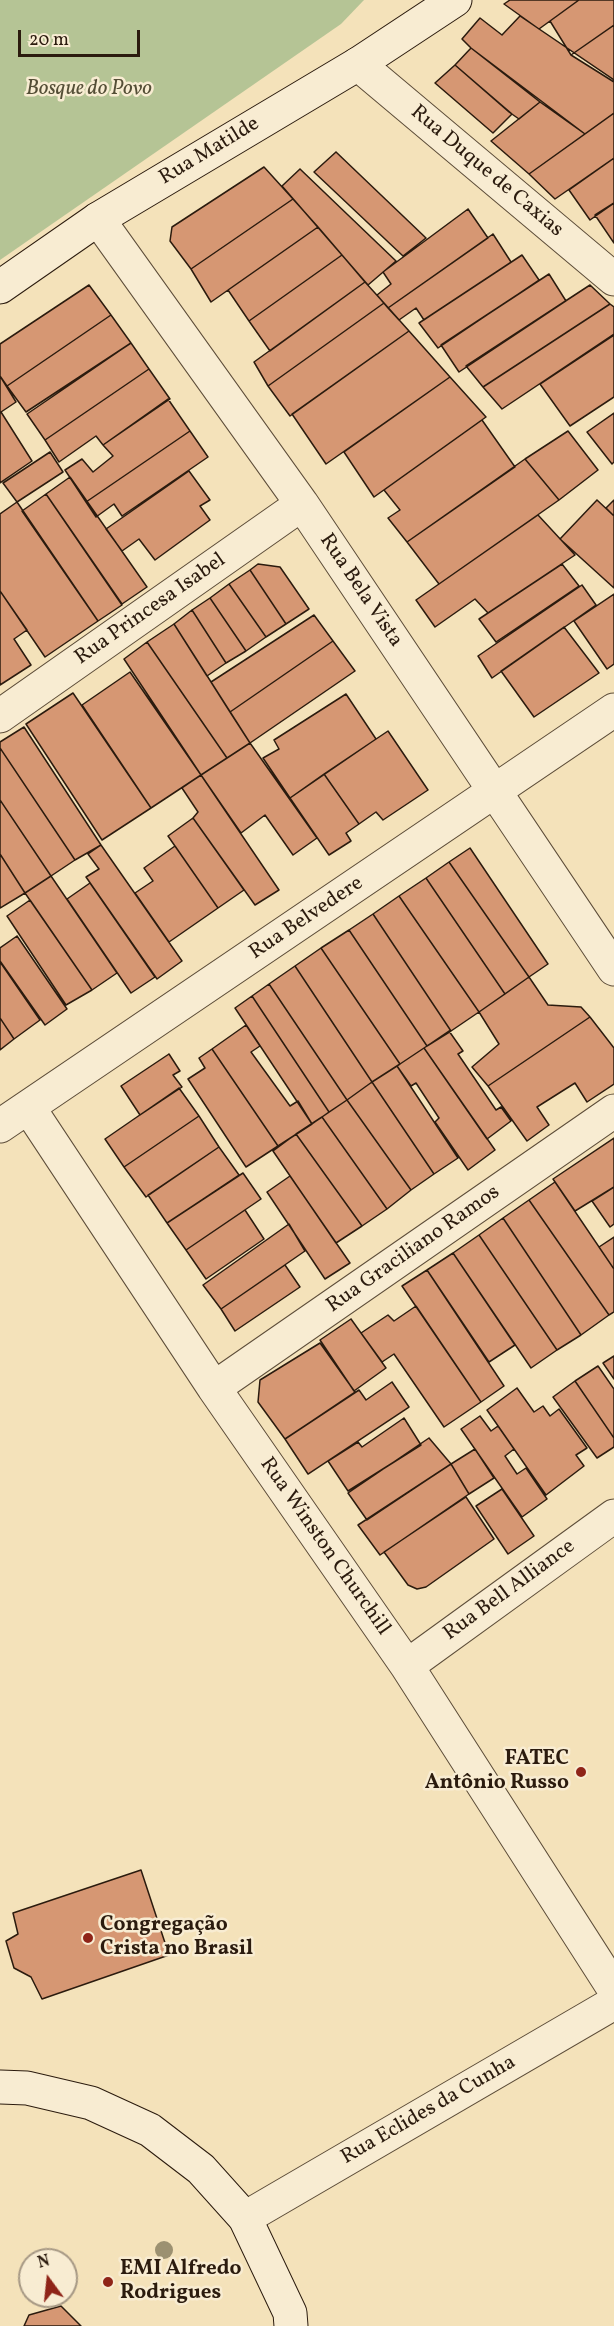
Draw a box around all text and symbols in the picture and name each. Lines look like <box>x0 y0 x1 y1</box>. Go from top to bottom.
scale bar <box>21 18 142 56</box>
text: 20 m <box>29 28 69 53</box>
park label: Bosque do Povo <box>26 77 152 103</box>
street label: Rua Duque de Caxias <box>404 101 568 243</box>
street label: Rua Matilde <box>155 112 265 192</box>
street label: Rua Bela Vista <box>313 530 407 652</box>
street label: Rua Princesa Isabel <box>71 549 231 671</box>
street label: Rua Belvedere <box>245 872 369 966</box>
street label: Rua Graciliano Ramos <box>323 1181 505 1319</box>
street label: Rua Winston Churchill <box>253 1453 395 1641</box>
street label: Rua Bell Alliance <box>439 1535 581 1647</box>
place label: FATEC Antônio Russo <box>425 1747 569 1797</box>
marker: FATEC Antônio Russo <box>574 1765 588 1779</box>
place label: Congregação Crista no Brasil <box>100 1913 253 1963</box>
marker: Congregação Crista no Brasil <box>81 1931 95 1945</box>
street label: Rua Eclides da Cunha <box>337 2051 521 2171</box>
north arrow <box>18 2248 78 2308</box>
text: N <box>35 2250 52 2275</box>
place label: EMI Alfredo Rodrigues <box>120 2257 241 2307</box>
marker: EMI Alfredo Rodrigues <box>101 2275 115 2289</box>

